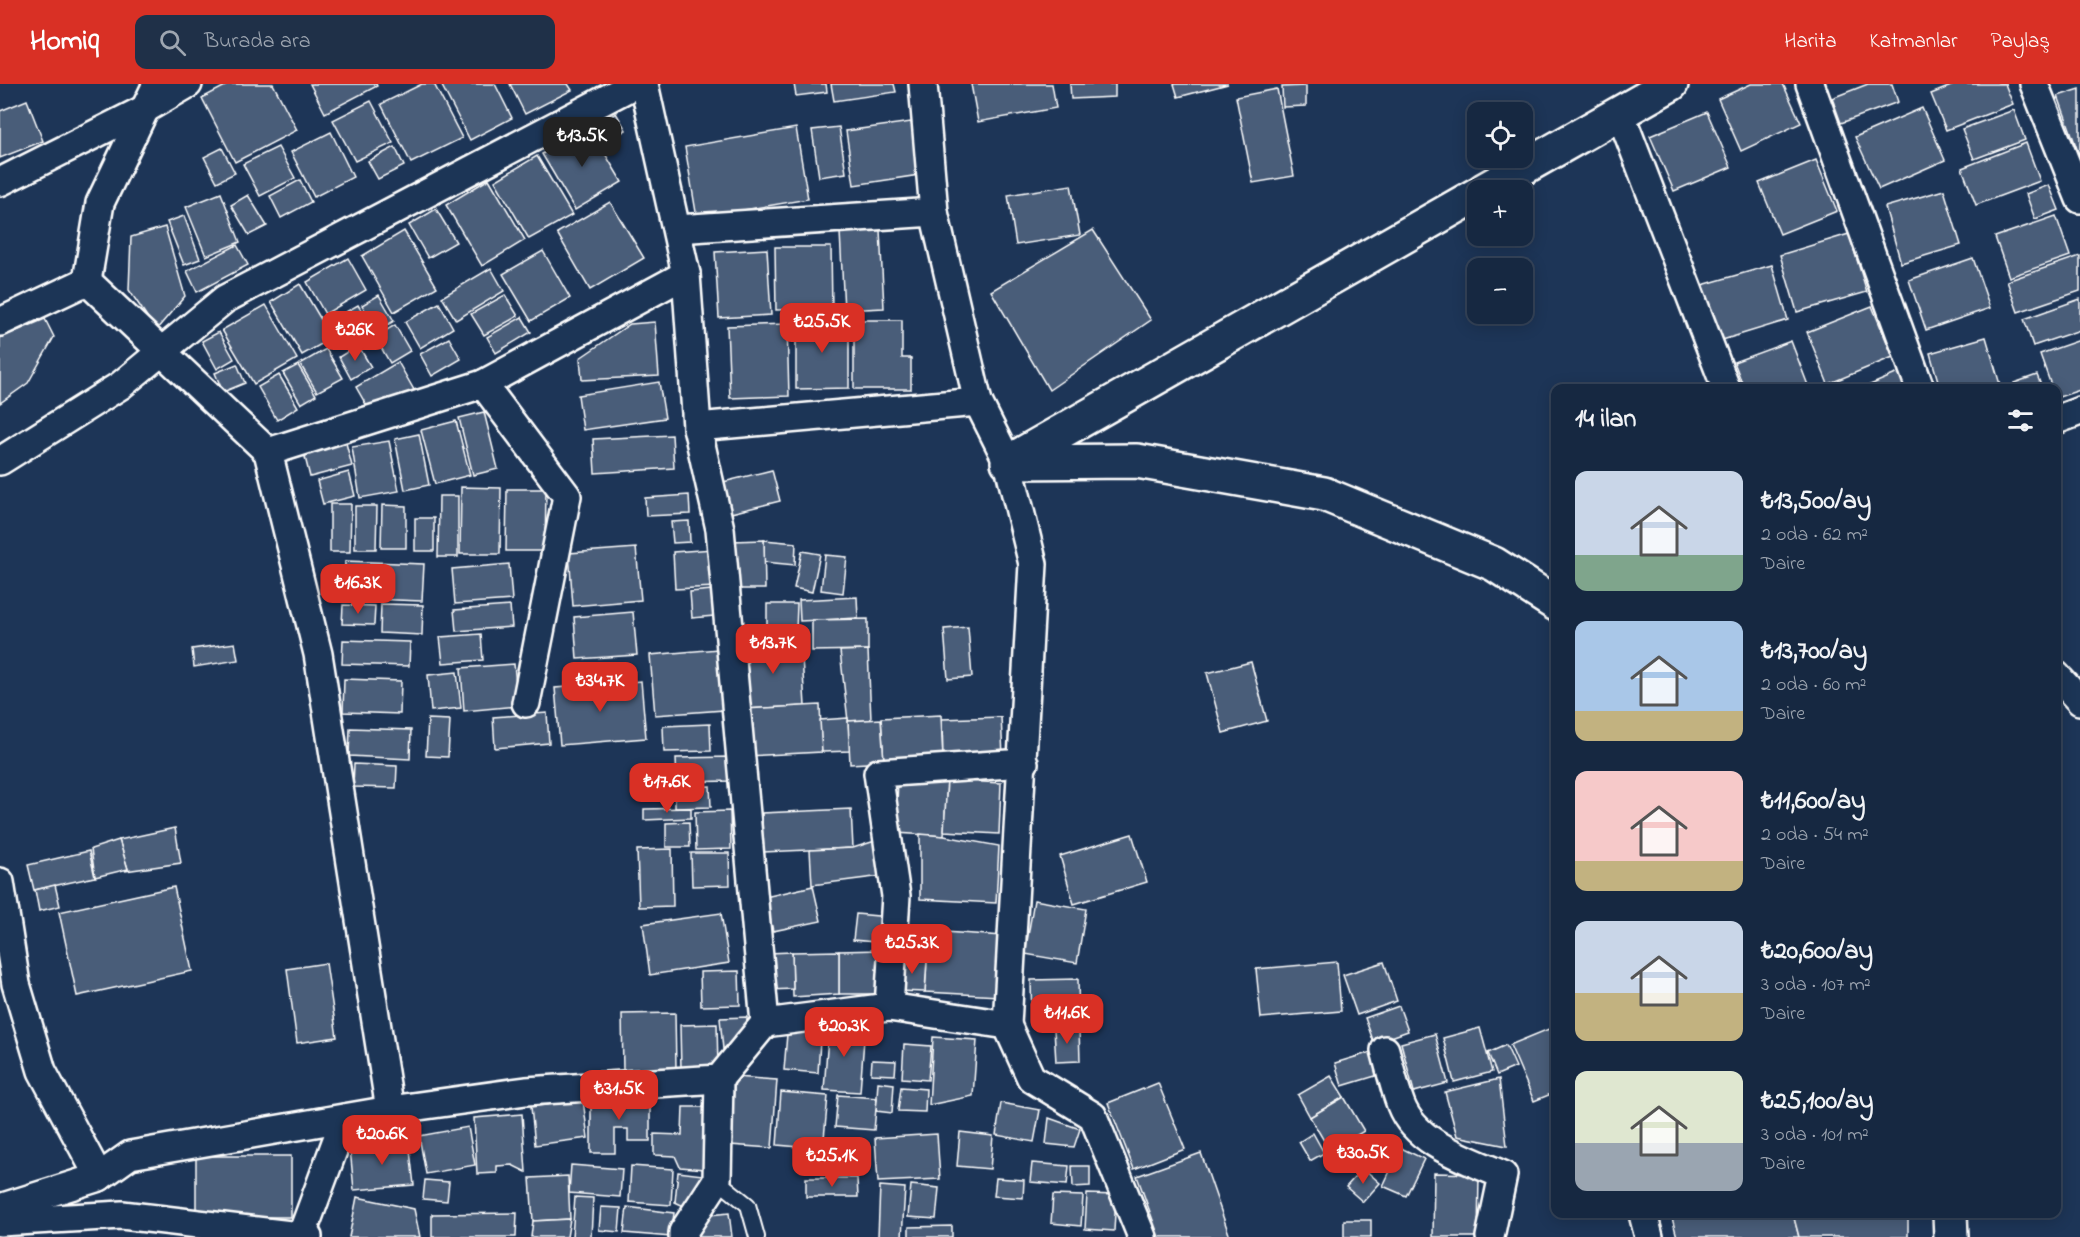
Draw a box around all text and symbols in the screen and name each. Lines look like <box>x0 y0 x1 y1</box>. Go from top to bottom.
search box <box>135 15 555 69</box>
text: Homiq <box>30 22 99 63</box>
icon: search <box>156 26 189 59</box>
text: Burada ara <box>204 26 311 58</box>
text: Harita <box>1784 27 1837 57</box>
text: Katmanlar <box>1870 27 1958 57</box>
text: Paylaş <box>1991 27 2050 57</box>
map controls <box>1467 102 1533 324</box>
button: locate <box>1467 102 1533 168</box>
pin: ₺13.5K <box>533 117 631 168</box>
text: ₺13.5K <box>557 122 607 151</box>
button: + <box>1467 180 1533 246</box>
button: − <box>1467 258 1533 324</box>
pin: ₺25.5K <box>773 303 871 354</box>
text: ₺25.5K <box>794 308 850 337</box>
pin: ₺26K <box>319 311 391 362</box>
text: ₺26K <box>336 316 374 345</box>
text: 14 ilan <box>1575 401 1636 439</box>
icon: filters <box>2004 404 2037 437</box>
text: ₺13,500/ay <box>1761 483 1871 521</box>
icon: home <box>1623 495 1695 567</box>
text: 2 oda · 62 m² <box>1761 521 1868 550</box>
text: Daire <box>1761 550 1805 579</box>
pin: ₺16.3K <box>309 564 407 615</box>
text: ₺16.3K <box>334 569 382 598</box>
pin: ₺13.7K <box>724 624 822 675</box>
text: ₺13.7K <box>750 629 796 658</box>
text: ₺13,700/ay <box>1761 633 1867 671</box>
icon: home <box>1623 645 1695 717</box>
pin: ₺34.7K <box>551 662 649 713</box>
text: ₺34.7K <box>576 667 624 696</box>
text: 2 oda · 60 m² <box>1761 671 1867 700</box>
text: Daire <box>1761 700 1805 729</box>
pin: ₺17.6K <box>618 763 716 814</box>
text: ₺17.6K <box>643 768 691 797</box>
text: ₺11,600/ay <box>1761 783 1865 821</box>
icon: home <box>1623 795 1695 867</box>
text: 2 oda · 54 m² <box>1761 821 1869 850</box>
text: Daire <box>1761 850 1805 879</box>
pin: ₺25.3K <box>863 924 961 975</box>
text: ₺25.3K <box>885 929 939 958</box>
text: ₺20,600/ay <box>1761 933 1873 971</box>
icon: home <box>1623 945 1695 1017</box>
text: 3 oda · 107 m² <box>1761 971 1871 1000</box>
pin: ₺11.6K <box>1018 994 1116 1045</box>
text: ₺11.6K <box>1044 999 1090 1028</box>
text: Daire <box>1761 1000 1805 1029</box>
pin: ₺20.3K <box>795 1007 893 1058</box>
text: ₺20.3K <box>819 1012 869 1041</box>
pin: ₺31.5K <box>570 1070 668 1121</box>
text: ₺31.5K <box>594 1075 644 1104</box>
text: ₺25,100/ay <box>1761 1083 1874 1121</box>
icon: home <box>1623 1095 1695 1167</box>
pin: ₺20.6K <box>333 1115 431 1166</box>
text: ₺20.6K <box>356 1120 408 1149</box>
text: 3 oda · 101 m² <box>1761 1121 1869 1150</box>
pin: ₺30.5K <box>1314 1134 1412 1185</box>
pin: ₺25.1K <box>783 1137 881 1188</box>
text: ₺30.5K <box>1337 1139 1389 1168</box>
text: ₺25.1K <box>806 1142 858 1171</box>
text: Daire <box>1761 1150 1805 1179</box>

